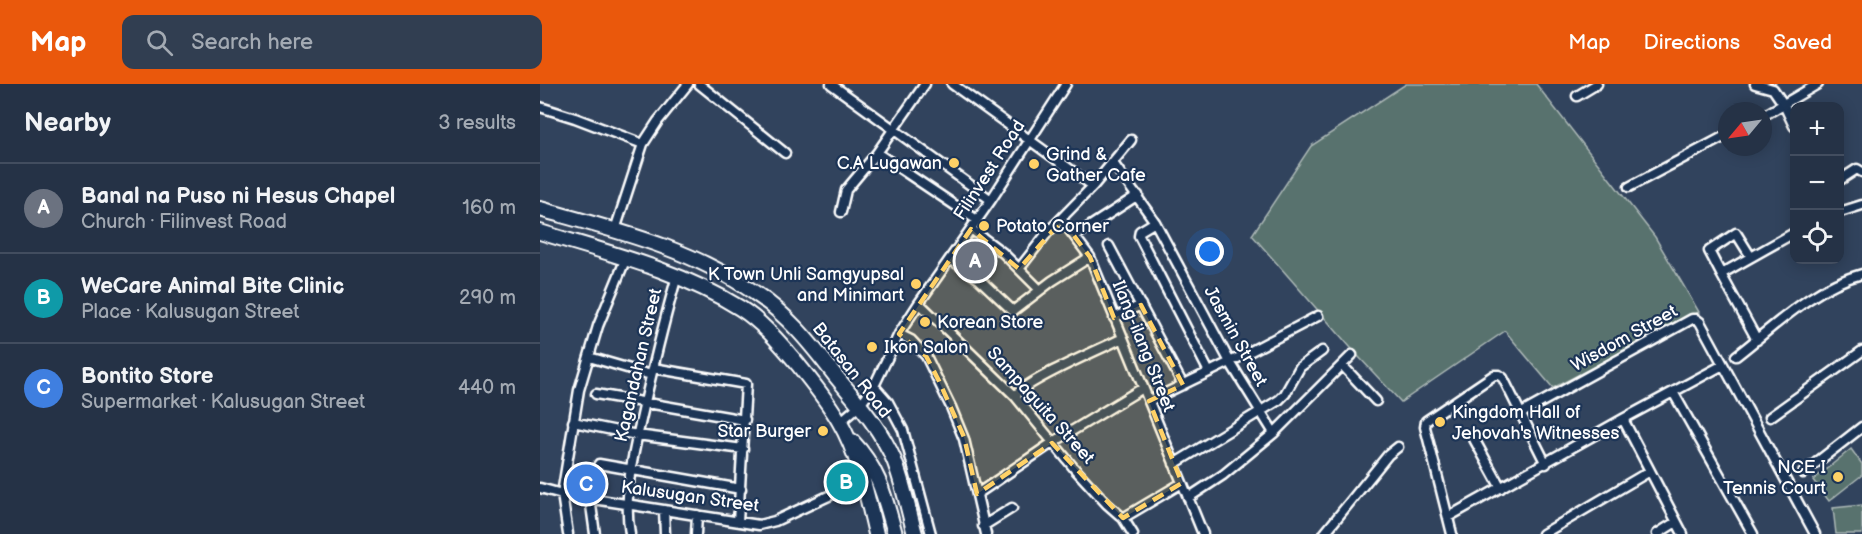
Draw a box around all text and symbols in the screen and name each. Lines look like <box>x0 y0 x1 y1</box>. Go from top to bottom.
search box <box>122 15 542 69</box>
text: Map <box>30 26 86 59</box>
icon: search <box>143 26 176 59</box>
text: Search here <box>191 29 313 56</box>
text: Map <box>1568 30 1611 55</box>
text: Directions <box>1644 30 1740 55</box>
text: Saved <box>1773 30 1832 55</box>
north arrow <box>1718 102 1772 156</box>
map controls <box>1790 102 1844 264</box>
button: + <box>1790 102 1844 156</box>
text: Nearby <box>24 108 111 139</box>
text: 3 results <box>438 111 516 135</box>
street label: Filinvest Road <box>949 116 1030 224</box>
place label: Grind & Gather Cafe <box>1046 144 1146 186</box>
place label: C.A Lugawan <box>837 153 942 174</box>
marker: C.A Lugawan <box>947 156 961 170</box>
button: − <box>1790 156 1844 210</box>
marker: Grind & Gather Cafe <box>1027 157 1041 171</box>
text: Banal na Puso ni Hesus Chapel <box>81 183 395 210</box>
text: A <box>37 196 50 220</box>
text: 160 m <box>462 196 516 220</box>
text: Church · Filinvest Road <box>81 210 287 234</box>
button: locate <box>1790 210 1844 264</box>
place label: Potato Corner <box>996 216 1109 237</box>
marker: Potato Corner <box>977 219 991 233</box>
your location <box>1195 237 1224 266</box>
pin: A <box>956 238 994 284</box>
place label: K Town Unli Samgyupsal and Minimart <box>708 264 904 306</box>
text: WeCare Animal Bite Clinic <box>81 273 344 300</box>
marker: K Town Unli Samgyupsal and Minimart <box>909 277 923 291</box>
street label: Ilang-ilang Street <box>1108 278 1180 415</box>
street label: Jasmin Street <box>1199 282 1272 390</box>
text: B <box>36 286 51 310</box>
text: 290 m <box>459 286 516 310</box>
street label: Kagandahan Street <box>611 286 666 444</box>
text: Place · Kalusugan Street <box>81 300 300 324</box>
street label: Wisdom Street <box>1568 300 1681 376</box>
place label: Korean Store <box>937 312 1044 333</box>
marker: Korean Store <box>918 315 932 329</box>
street label: Batasan Road <box>808 318 895 422</box>
place label: Ikon Salon <box>884 337 968 358</box>
marker: Ikon Salon <box>865 340 879 354</box>
street label: Sampaguita Street <box>983 342 1099 469</box>
text: Bontito Store <box>81 363 213 390</box>
text: C <box>36 376 51 400</box>
text: 440 m <box>458 376 516 400</box>
text: Supermarket · Kalusugan Street <box>81 390 365 414</box>
place label: Kingdom Hall of Jehovah's Witnesses <box>1452 402 1619 444</box>
marker: Kingdom Hall of Jehovah's Witnesses <box>1433 415 1447 429</box>
place label: Star Burger <box>717 421 811 442</box>
marker: Star Burger <box>816 424 830 438</box>
place label: NCE I Tennis Court <box>1723 457 1826 499</box>
pin: B <box>826 460 866 504</box>
pin: C <box>566 462 606 506</box>
marker: NCE I Tennis Court <box>1831 470 1845 484</box>
street label: Kalusugan Street <box>620 476 761 517</box>

